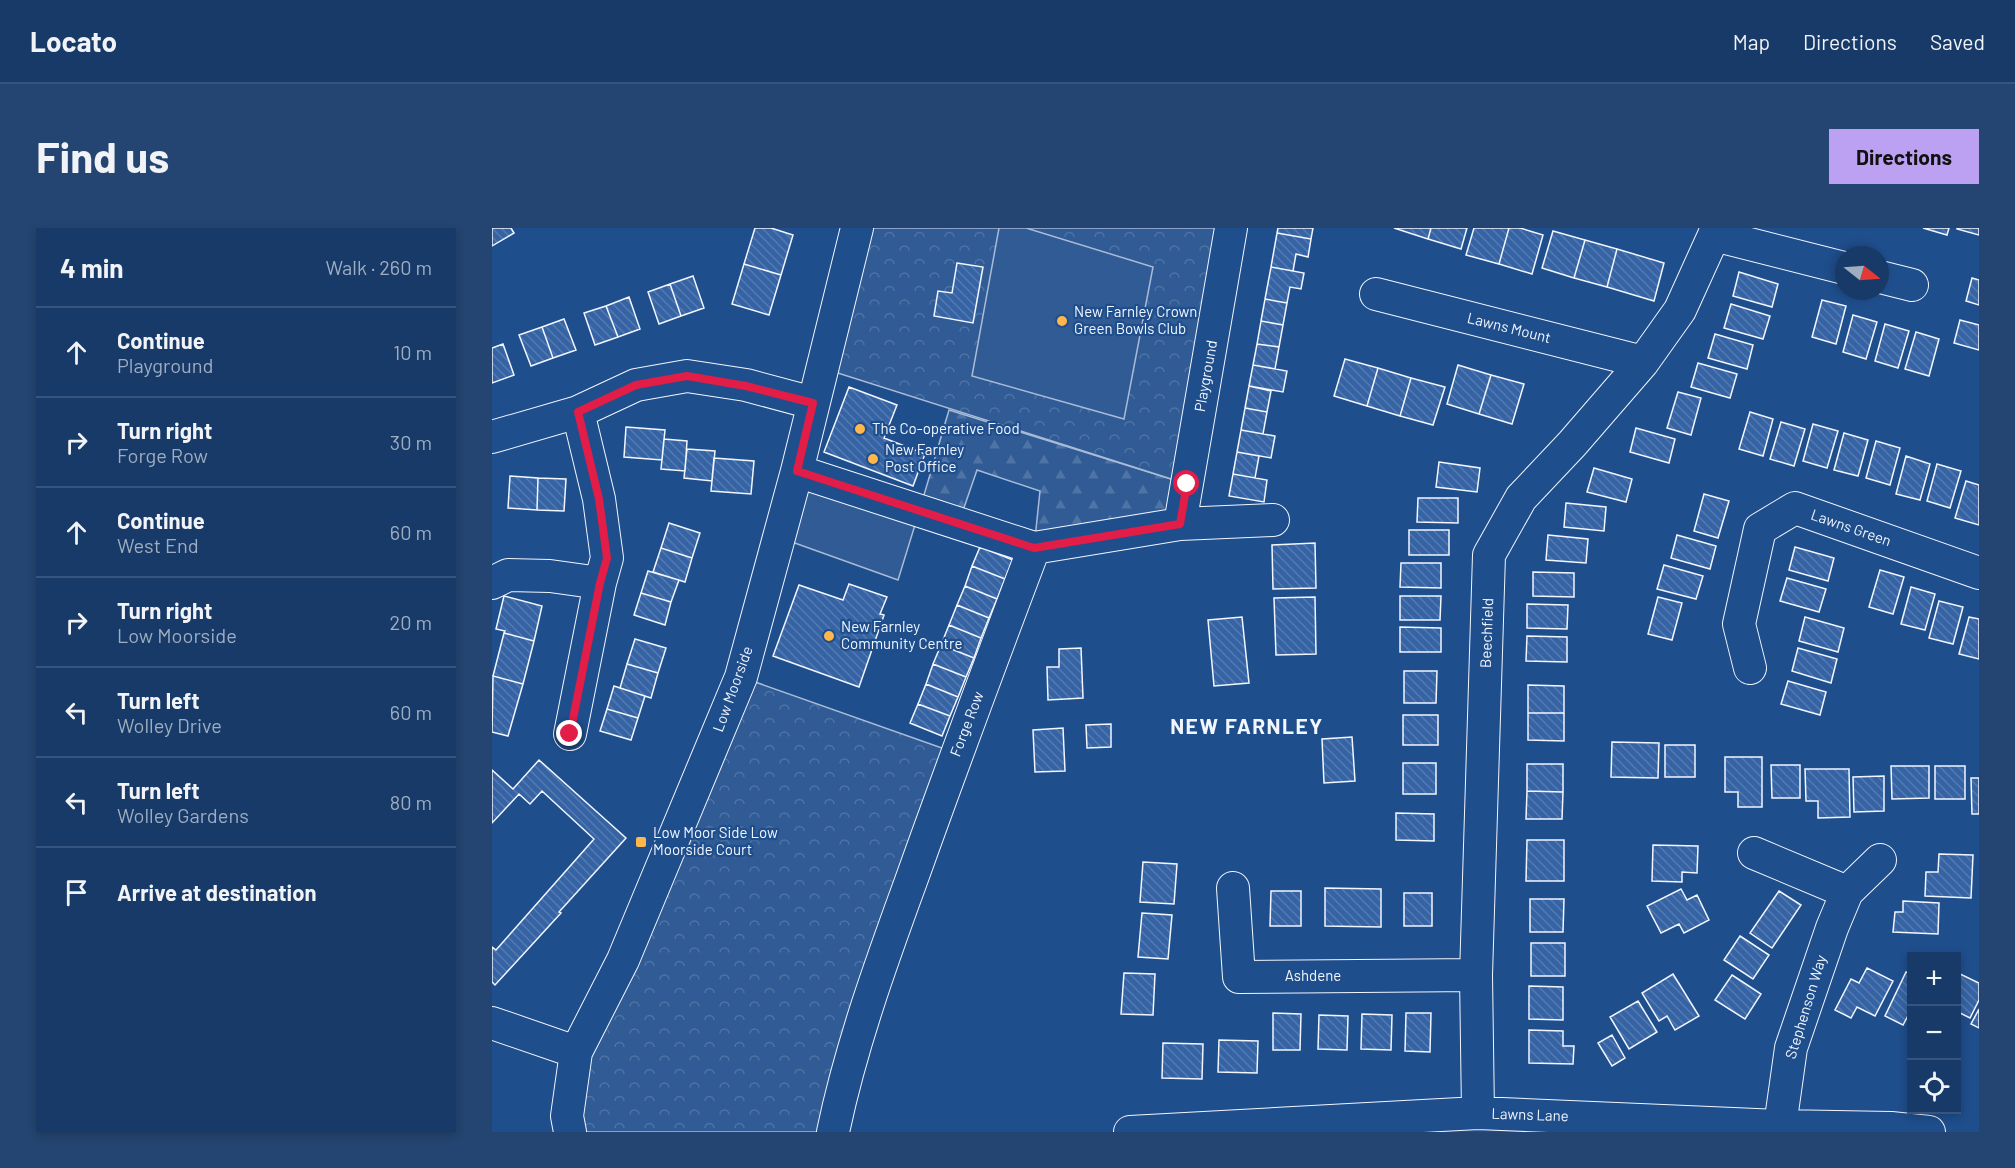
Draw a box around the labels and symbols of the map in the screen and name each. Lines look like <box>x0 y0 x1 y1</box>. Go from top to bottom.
north arrow <box>1835 246 1889 300</box>
place label: New Farnley Crown Green Bowls Club <box>1074 302 1197 337</box>
street label: Lawns Mount <box>1465 308 1553 346</box>
marker: New Farnley Crown Green Bowls Club <box>1055 314 1069 328</box>
street label: Playground <box>1190 339 1220 413</box>
place label: The Co-operative Food <box>872 419 1020 437</box>
marker: The Co-operative Food <box>853 422 867 436</box>
place label: New Farnley Post Office <box>885 440 964 475</box>
marker: New Farnley Post Office <box>866 452 880 466</box>
route start <box>1173 470 1199 496</box>
street label: Lawns Green <box>1809 505 1894 549</box>
street label: Beechfield <box>1476 598 1496 668</box>
place label: New Farnley Community Centre <box>841 617 962 652</box>
marker: New Farnley Community Centre <box>822 629 836 643</box>
street label: Low Moorside <box>708 643 756 734</box>
street label: Forge Row <box>945 688 987 759</box>
district label: NEW FARNLEY <box>1170 713 1324 738</box>
route end <box>556 720 582 746</box>
place label: Low Moor Side Low Moorside Court <box>653 823 778 858</box>
marker: Low Moor Side Low Moorside Court <box>634 835 648 849</box>
street label: Stephenson Way <box>1781 952 1829 1061</box>
street label: Ashdene <box>1285 966 1341 984</box>
street label: Lawns Lane <box>1491 1104 1569 1124</box>

